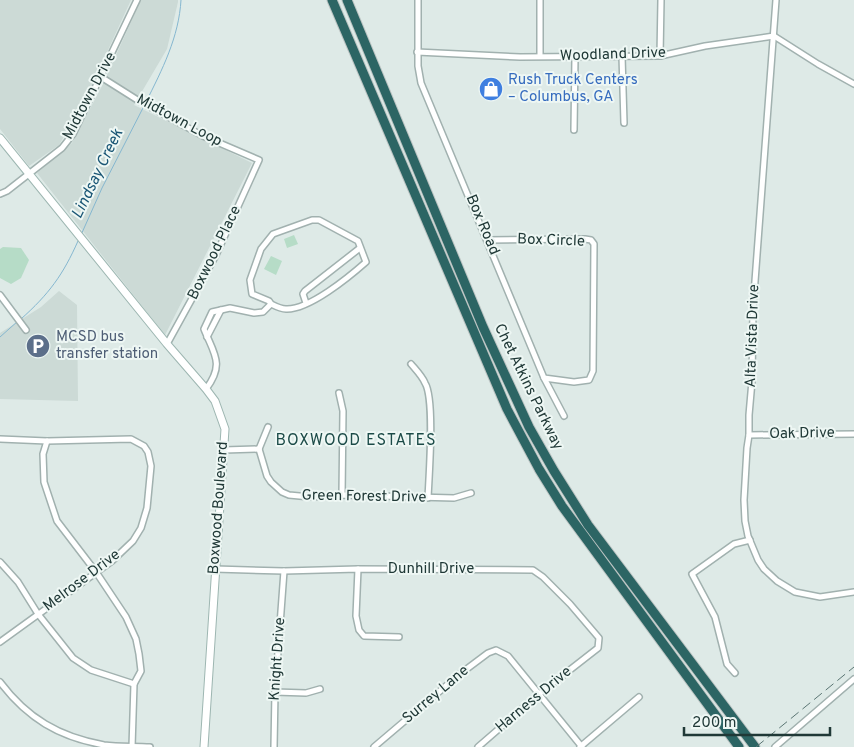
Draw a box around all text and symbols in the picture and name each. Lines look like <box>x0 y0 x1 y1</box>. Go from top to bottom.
street label: Woodland Drive <box>560 44 666 66</box>
street label: Midtown Drive <box>59 49 121 143</box>
place label: Rush Truck Centers – Columbus, GA <box>508 71 638 107</box>
shop icon: Rush Truck Centers – Columbus, GA <box>478 76 504 102</box>
street label: Midtown Loop <box>133 90 225 152</box>
water label: Lindsay Creek <box>68 125 129 222</box>
street label: Box Road <box>461 192 503 258</box>
street label: Boxwood Place <box>184 203 246 303</box>
street label: Box Circle <box>517 230 585 252</box>
street label: Alta Vista Drive <box>742 284 764 388</box>
street label: Chet Atkins Parkway <box>489 321 567 453</box>
place label: MCSD bus transfer station <box>56 328 158 364</box>
parking icon: MCSD bus transfer station <box>25 333 51 359</box>
street label: Oak Drive <box>769 424 835 444</box>
district label: BOXWOOD ESTATES <box>275 431 437 451</box>
street label: Boxwood Boulevard <box>205 441 233 575</box>
street label: Green Forest Drive <box>301 486 427 508</box>
street label: Melrose Drive <box>40 546 124 616</box>
street label: Dunhill Drive <box>388 560 474 579</box>
street label: Knight Drive <box>266 617 290 701</box>
street label: Surrey Lane <box>399 662 473 728</box>
street label: Harness Drive <box>492 663 576 737</box>
scale bar <box>684 704 830 736</box>
text: 200 m <box>692 714 737 733</box>

